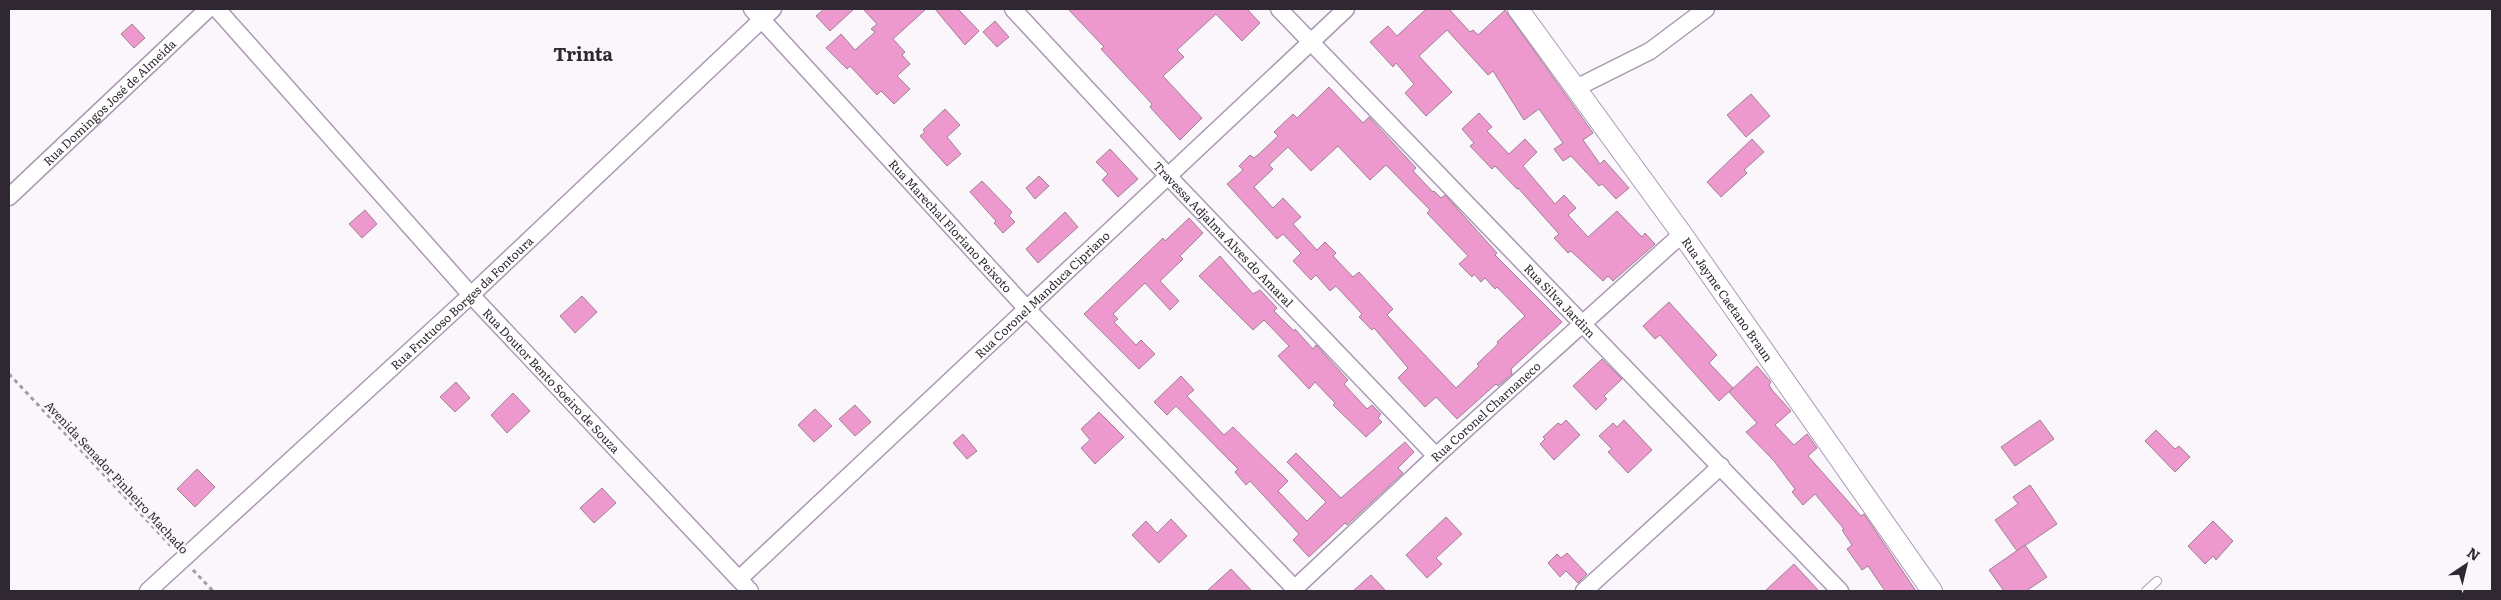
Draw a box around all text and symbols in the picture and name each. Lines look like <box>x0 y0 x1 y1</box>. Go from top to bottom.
street label: Rua Domingos José de Almeida <box>39 35 180 170</box>
district label: Trinta <box>553 40 613 67</box>
street label: Rua Marechal Floriano Peixoto <box>885 155 1017 296</box>
street label: Travessa Adjalma Alves do Amaral <box>1149 157 1298 311</box>
street label: Rua Coronel Manduca Cipriano <box>971 226 1114 362</box>
street label: Rua Frutuoso Borges da Fontoura <box>386 231 537 374</box>
street label: Rua Jayme Caetano Braun <box>1678 233 1778 365</box>
street label: Rua Silva Jardim <box>1520 260 1600 342</box>
street label: Rua Doutor Bento Soeiro de Souza <box>479 304 625 457</box>
street label: Rua Coronel Charnaneco <box>1426 357 1544 466</box>
street label: Avenida Senador Pinheiro Machado <box>41 396 193 558</box>
north arrow <box>2441 540 2491 590</box>
text: N <box>2463 542 2485 565</box>

